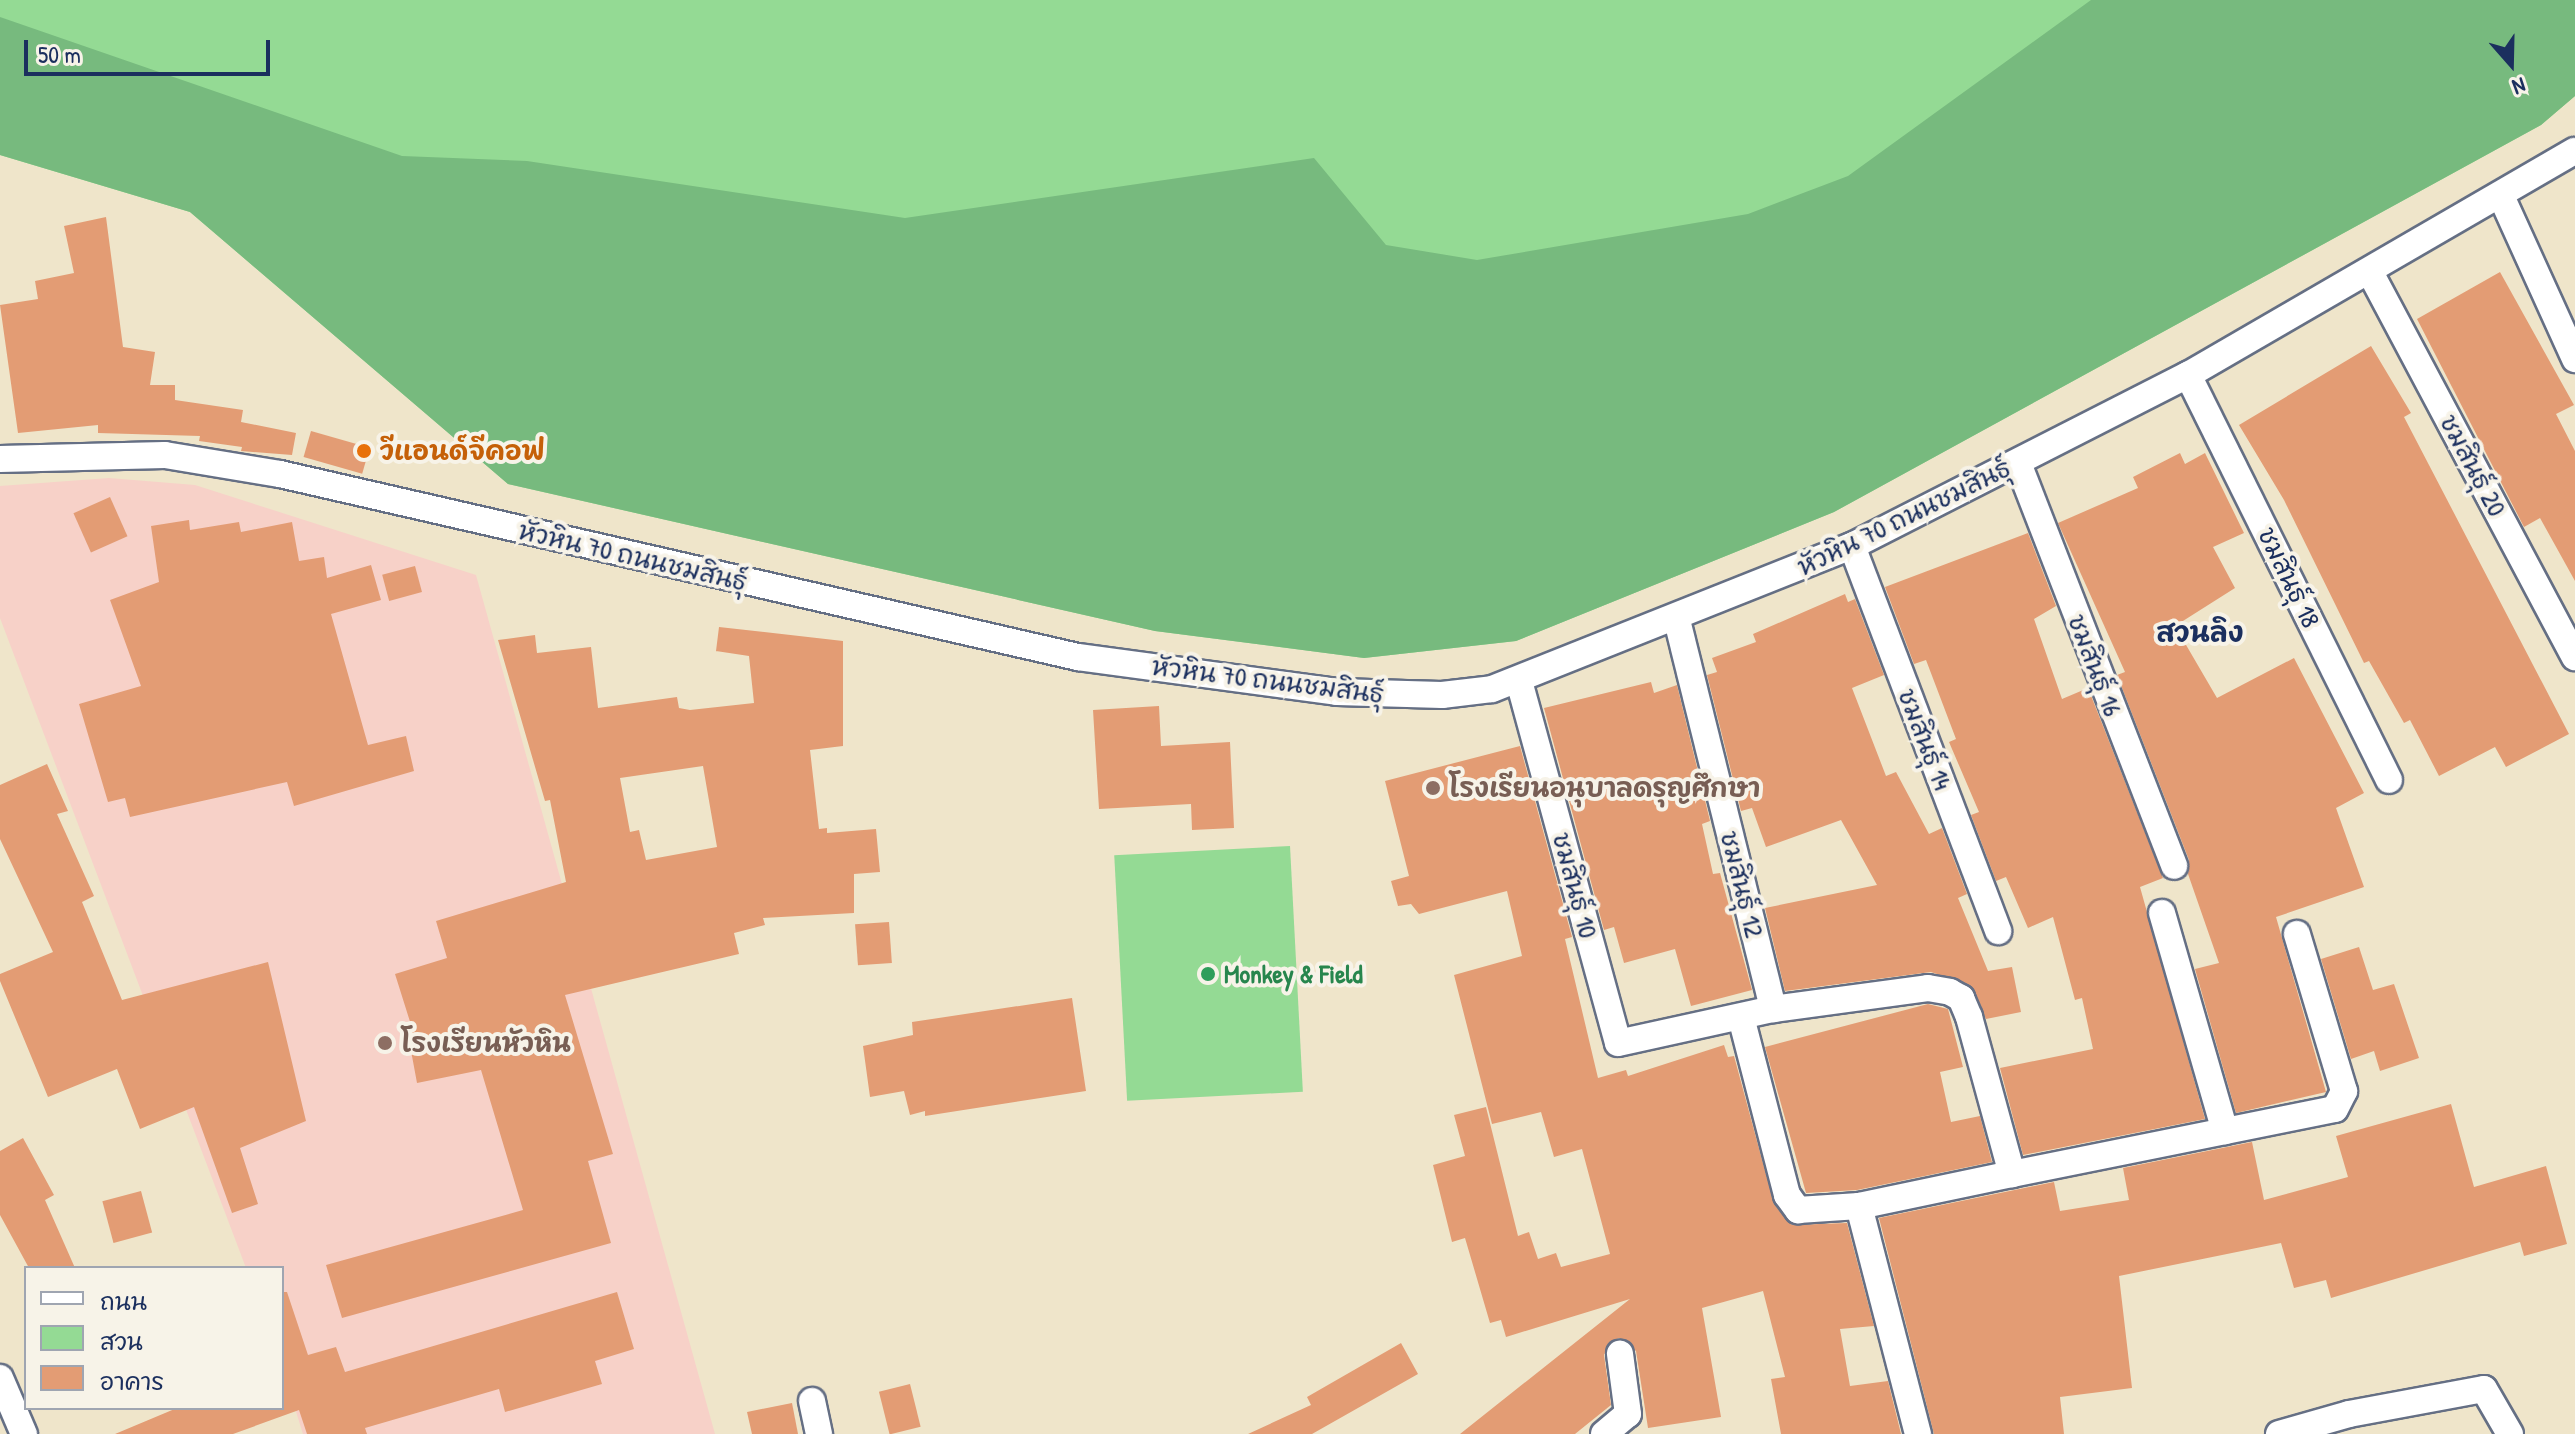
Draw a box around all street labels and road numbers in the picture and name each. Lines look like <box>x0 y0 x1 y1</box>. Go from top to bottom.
street label: ชมสินธุ์ 20 <box>2433 409 2513 521</box>
street label: หัวหิน 70 ถนนชมสินธุ์ <box>1792 452 2016 582</box>
street label: หัวหิน 70 ถนนชมสินธุ์ <box>516 514 750 598</box>
street label: ชมสินธุ์ 18 <box>2251 522 2327 632</box>
street label: ชมสินธุ์ 16 <box>2061 609 2129 721</box>
street label: หัวหิน 70 ถนนชมสินธุ์ <box>1150 650 1386 710</box>
street label: ชมสินธุ์ 14 <box>1891 684 1959 794</box>
street label: ชมสินธุ์ 12 <box>1714 827 1770 941</box>
street label: ชมสินธุ์ 10 <box>1546 829 1604 941</box>

